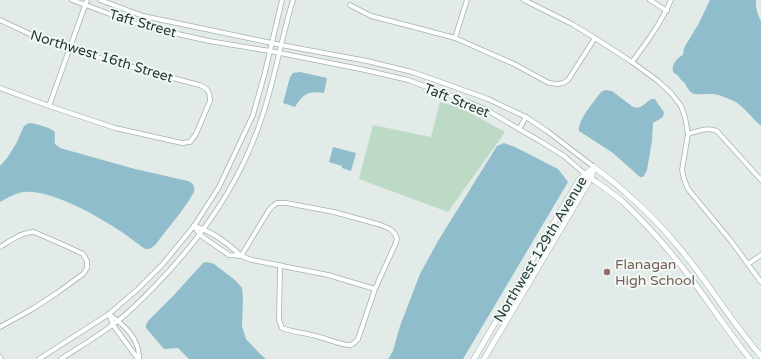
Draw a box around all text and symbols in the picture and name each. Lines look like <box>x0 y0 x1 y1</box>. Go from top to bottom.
street label: Taft Street <box>107 6 179 41</box>
street label: Northwest 16th Street <box>28 27 176 86</box>
street label: Taft Street <box>421 80 493 122</box>
street label: Northwest 129th Avenue <box>490 173 591 325</box>
place label: Flanagan High School <box>615 256 695 289</box>
marker: Flanagan High School <box>602 267 612 277</box>

